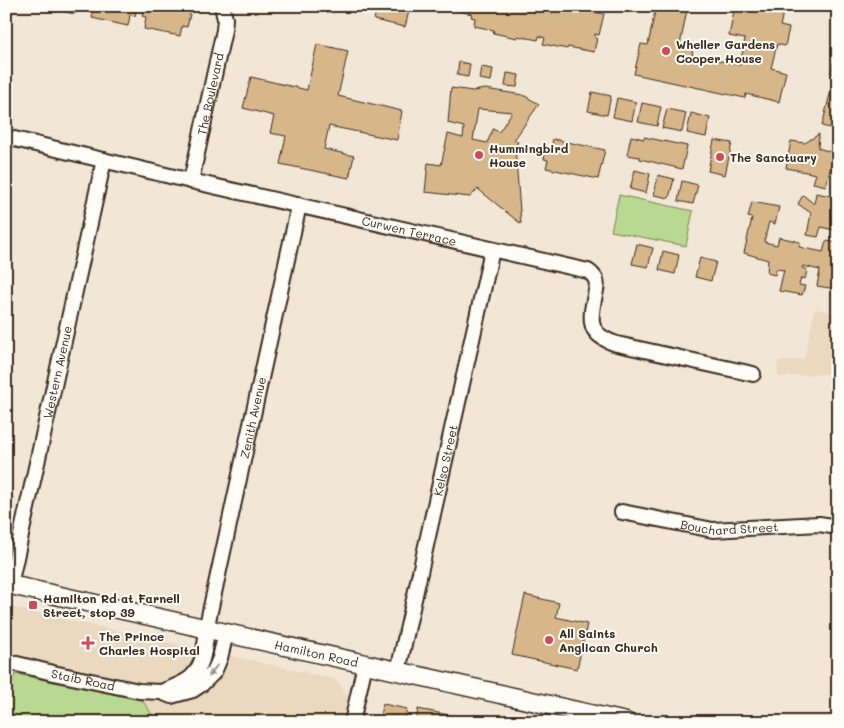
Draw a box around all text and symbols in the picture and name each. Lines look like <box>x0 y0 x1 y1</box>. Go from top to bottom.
place label: Wheller Gardens Cooper House <box>676 36 775 66</box>
marker: Wheller Gardens Cooper House <box>660 45 672 57</box>
street label: The Boulevard <box>193 51 227 137</box>
place label: Hummingbird House <box>489 140 569 170</box>
marker: Hummingbird House <box>473 149 485 161</box>
place label: The Sanctuary <box>730 149 817 165</box>
marker: The Sanctuary <box>714 151 726 163</box>
street label: Curwen Terrace <box>360 212 458 249</box>
street label: Western Avenue <box>39 324 75 420</box>
street label: Zenith Avenue <box>236 375 269 460</box>
street label: Kelso Street <box>429 423 461 497</box>
street label: Bouchard Street <box>679 516 779 538</box>
place label: Hamilton Rd at Farnell Street, stop 39 <box>43 590 180 620</box>
marker: Hamilton Rd at Farnell Street, stop 39 <box>27 599 39 611</box>
place label: All Saints Anglican Church <box>559 625 658 655</box>
place label: The Prince Charles Hospital <box>99 628 200 658</box>
marker: All Saints Anglican Church <box>543 634 555 646</box>
marker: The Prince Charles Hospital <box>81 636 95 650</box>
street label: Hamilton Road <box>273 636 360 670</box>
one-way arrow <box>208 664 218 678</box>
street label: Staib Road <box>50 665 117 694</box>

